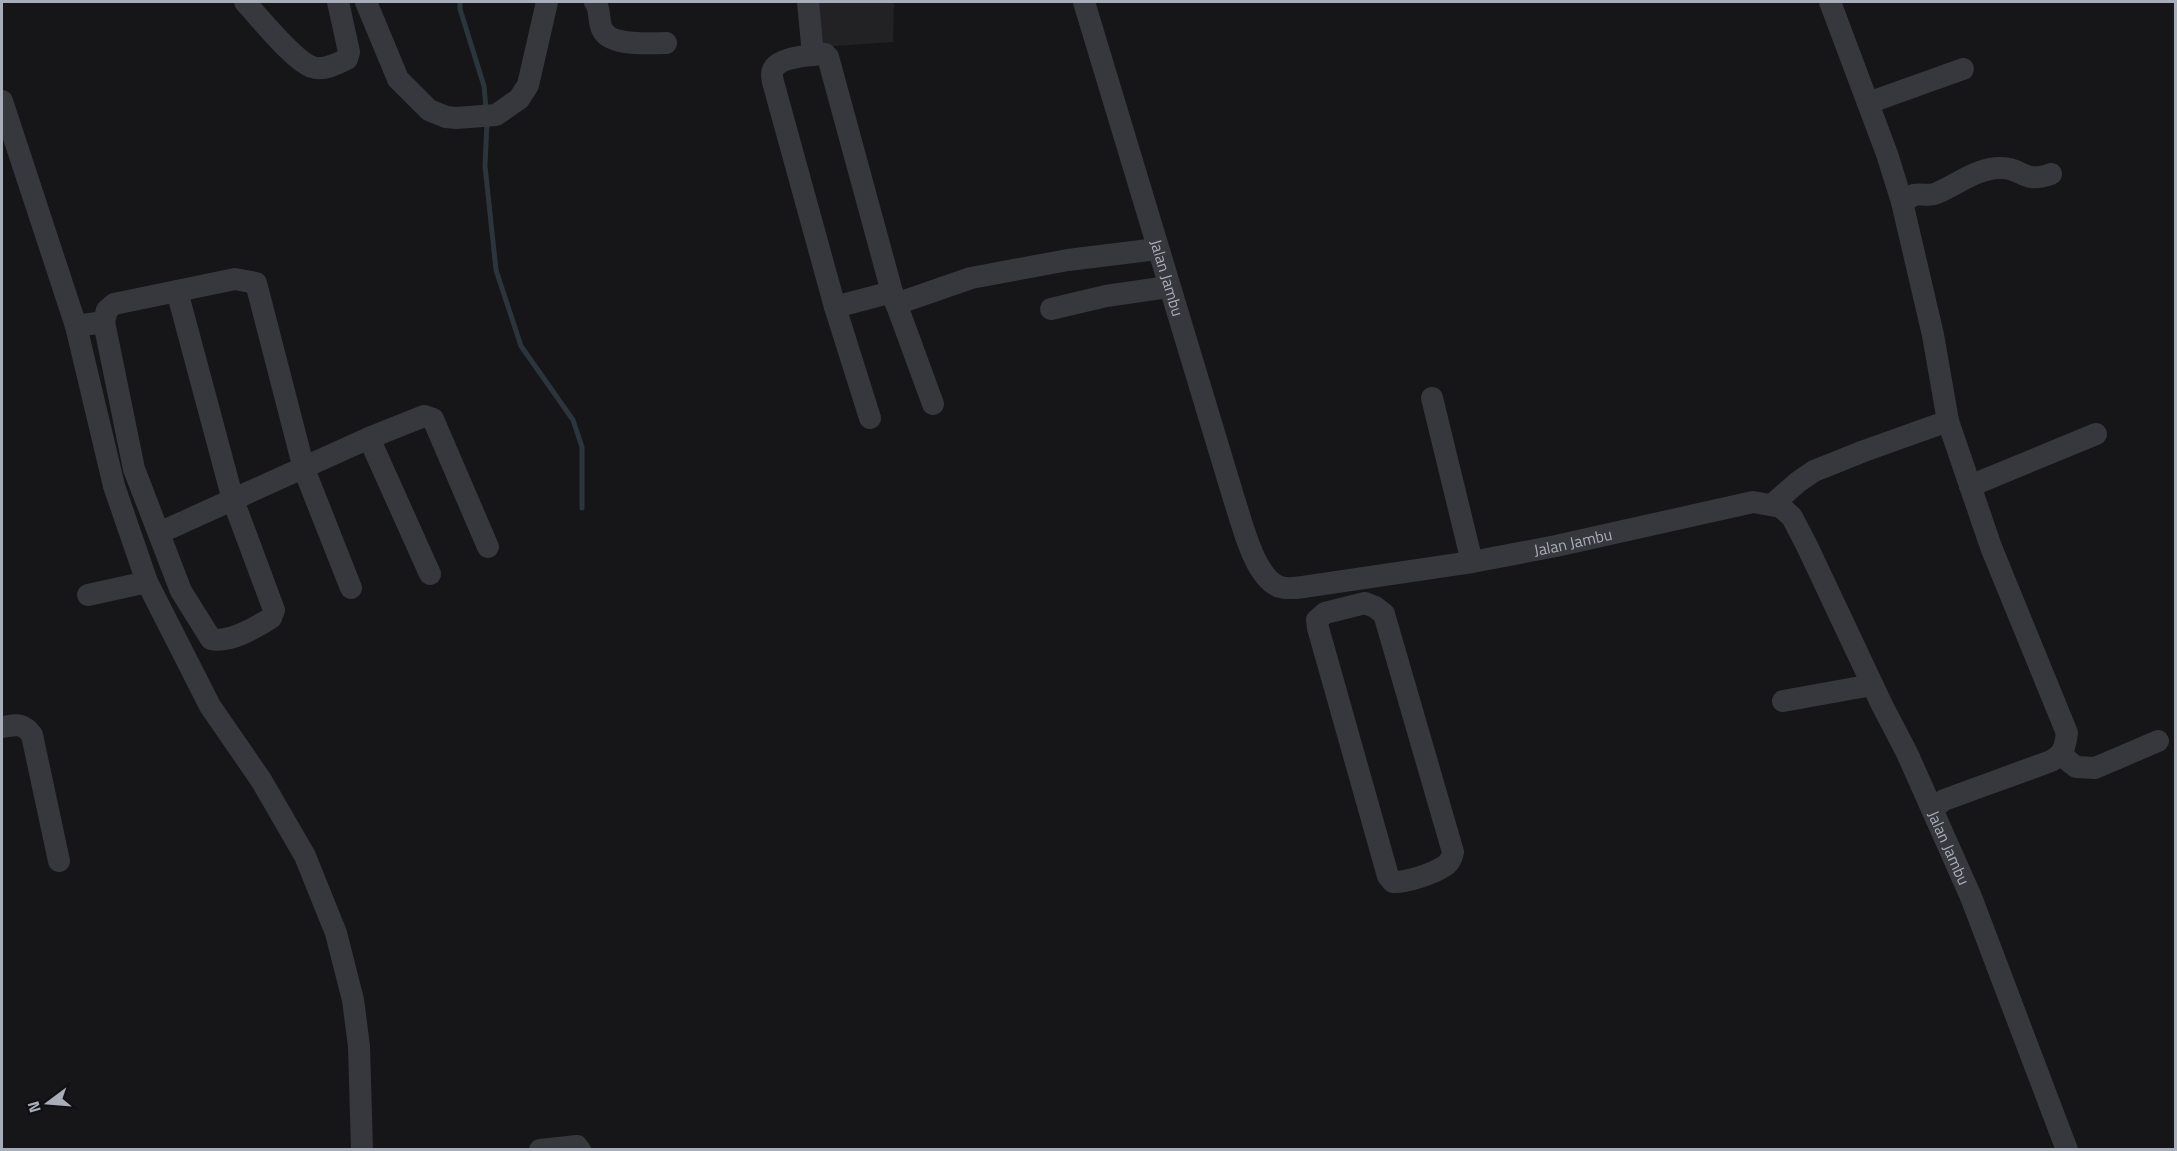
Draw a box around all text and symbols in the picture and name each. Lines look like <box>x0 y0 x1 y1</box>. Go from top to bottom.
street label: Jalan Jambu <box>1144 236 1190 319</box>
street label: Jalan Jambu <box>1532 522 1614 562</box>
street label: Jalan Jambu <box>1922 806 1976 889</box>
north arrow <box>18 1073 78 1133</box>
text: N <box>21 1098 47 1116</box>

